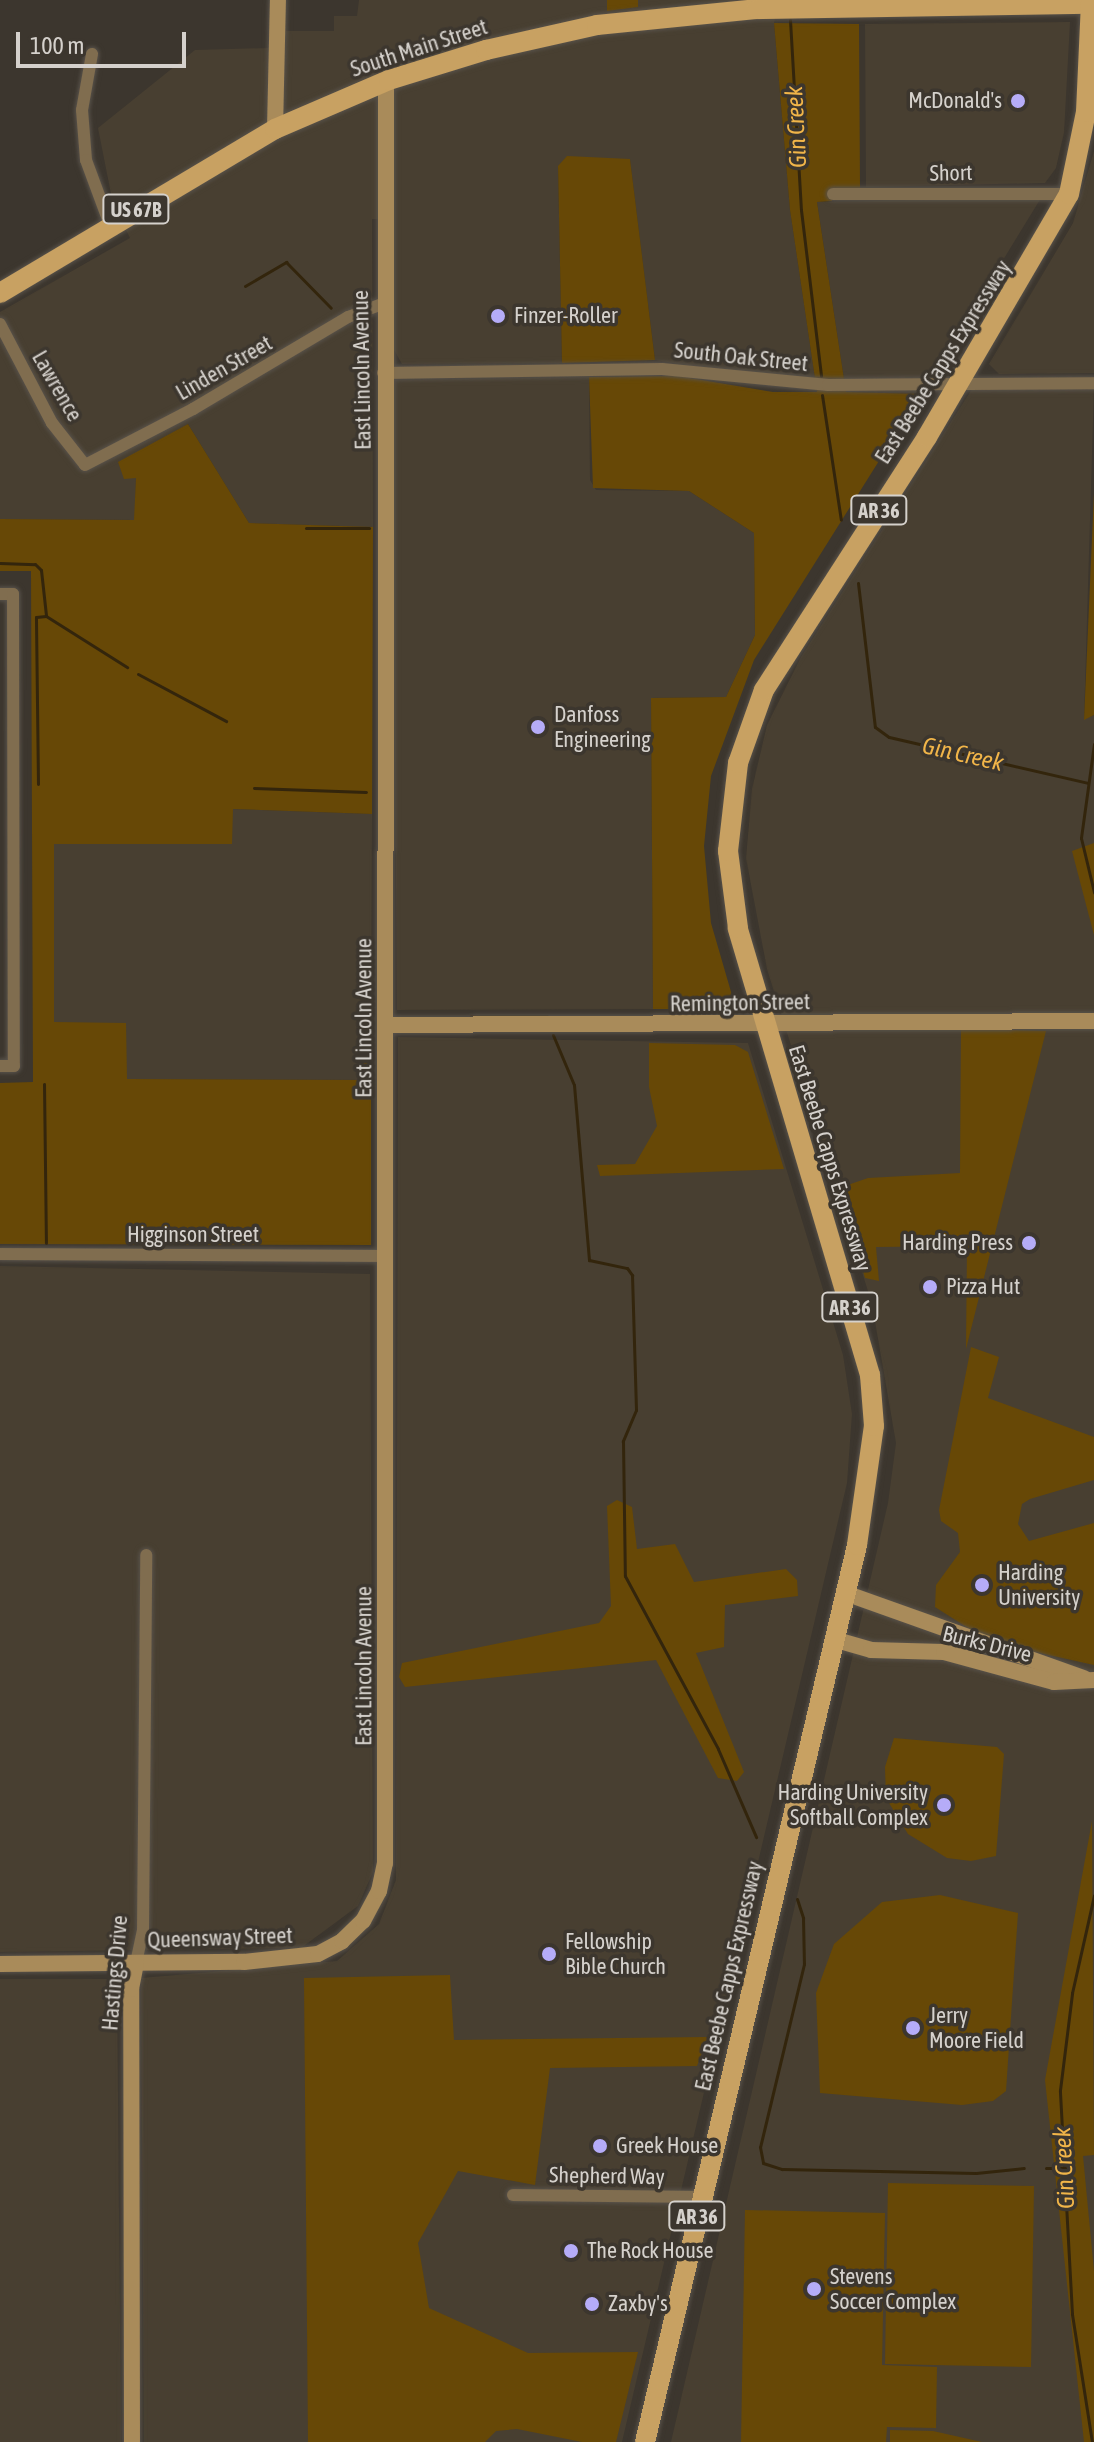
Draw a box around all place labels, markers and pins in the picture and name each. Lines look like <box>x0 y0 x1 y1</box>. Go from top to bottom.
place label: McDonald's <box>908 88 1002 114</box>
marker: McDonald's <box>1009 92 1027 110</box>
place label: Finzer-Roller <box>514 303 618 329</box>
marker: Finzer-Roller <box>489 307 507 325</box>
place label: Danfoss Engineering <box>554 701 651 752</box>
marker: Danfoss Engineering <box>529 718 547 736</box>
place label: Harding Press <box>902 1230 1013 1256</box>
marker: Harding Press <box>1020 1234 1038 1252</box>
place label: Pizza Hut <box>946 1274 1020 1300</box>
marker: Pizza Hut <box>921 1278 939 1296</box>
place label: Harding University <box>998 1559 1080 1610</box>
marker: Harding University <box>973 1576 991 1594</box>
place label: Harding University Softball Complex <box>778 1779 928 1830</box>
marker: Harding University Softball Complex <box>935 1796 953 1814</box>
place label: Fellowship Bible Church <box>565 1928 666 1980</box>
marker: Fellowship Bible Church <box>540 1945 558 1963</box>
place label: Jerry Moore Field <box>929 2002 1024 2054</box>
marker: Jerry Moore Field <box>904 2019 922 2037</box>
place label: Greek House <box>616 2133 718 2159</box>
marker: Greek House <box>591 2137 609 2155</box>
place label: The Rock House <box>587 2238 714 2264</box>
marker: The Rock House <box>562 2242 580 2260</box>
place label: Stevens Soccer Complex <box>830 2263 956 2314</box>
marker: Stevens Soccer Complex <box>805 2280 823 2298</box>
place label: Zaxby's <box>608 2291 668 2317</box>
marker: Zaxby's <box>583 2295 601 2313</box>

